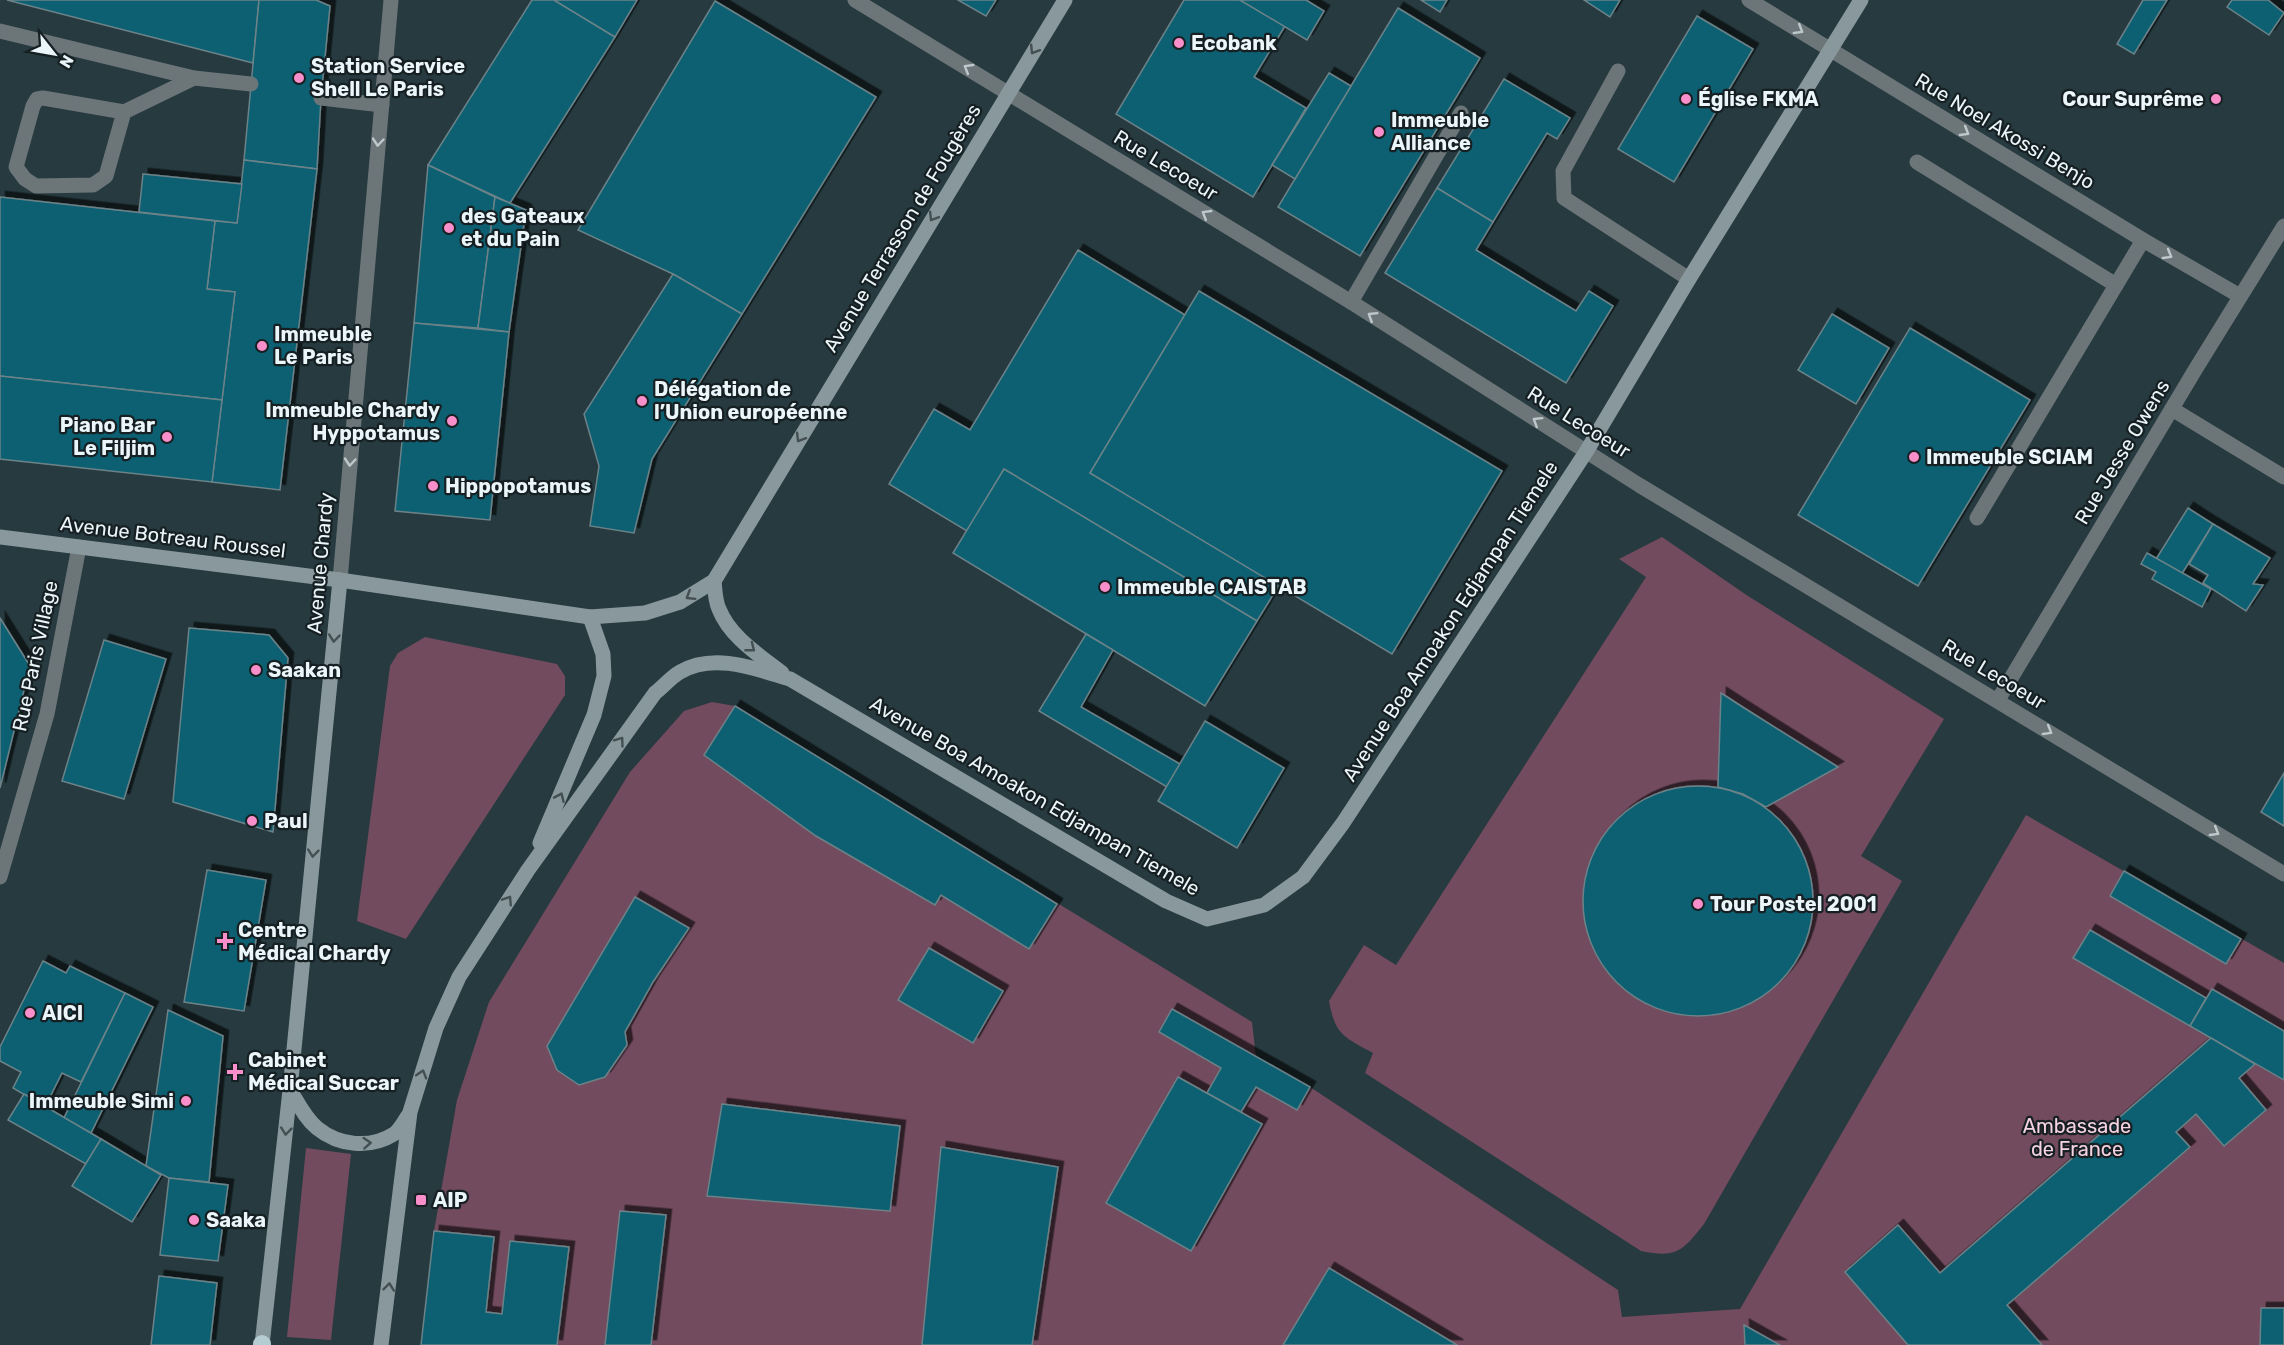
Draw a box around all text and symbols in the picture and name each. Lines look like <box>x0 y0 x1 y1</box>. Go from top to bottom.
one-way arrow <box>1793 23 1803 34</box>
north arrow <box>24 24 84 84</box>
place label: Ecobank <box>1191 31 1277 55</box>
marker: Ecobank <box>1172 36 1186 50</box>
one-way arrow <box>1029 44 1041 54</box>
text: N <box>55 52 78 71</box>
place label: Station Service Shell Le Paris <box>311 54 465 101</box>
one-way arrow <box>964 64 974 76</box>
street label: Rue Noel Akossi Benjo <box>1911 68 2099 194</box>
marker: Station Service Shell Le Paris <box>292 71 306 85</box>
place label: Église FKMA <box>1698 87 1819 111</box>
place label: Cour Suprême <box>2062 87 2204 111</box>
marker: Église FKMA <box>1679 92 1693 106</box>
marker: Cour Suprême <box>2209 92 2223 106</box>
street label: Avenue Terrasson de Fougères <box>818 100 986 356</box>
place label: Immeuble Alliance <box>1391 108 1489 155</box>
street label: Rue Lecoeur <box>1110 125 1223 206</box>
marker: Immeuble Alliance <box>1372 125 1386 139</box>
one-way arrow <box>1959 125 1969 137</box>
one-way arrow <box>372 137 385 146</box>
place label: des Gateaux et du Pain <box>461 204 585 251</box>
one-way arrow <box>1202 209 1212 221</box>
one-way arrow <box>929 211 940 221</box>
marker: des Gateaux et du Pain <box>442 221 456 235</box>
one-way arrow <box>2162 247 2172 259</box>
one-way arrow <box>1368 312 1379 323</box>
place label: Immeuble Le Paris <box>274 322 372 369</box>
marker: Immeuble Le Paris <box>255 339 269 353</box>
street label: Rue Jesse Owens <box>2069 375 2175 529</box>
place label: Délégation de l’Union européenne <box>654 377 847 424</box>
street label: Rue Lecoeur <box>1523 381 1635 463</box>
marker: Délégation de l’Union européenne <box>635 394 649 408</box>
place label: Immeuble Chardy Hyppotamus <box>265 398 440 445</box>
place label: Piano Bar Le Filjim <box>60 413 155 460</box>
marker: Immeuble Chardy Hyppotamus <box>445 414 459 428</box>
one-way arrow <box>1533 416 1543 428</box>
marker: Piano Bar Le Filjim <box>160 430 174 444</box>
one-way arrow <box>796 432 808 442</box>
place label: Immeuble SCIAM <box>1926 445 2093 469</box>
marker: Immeuble SCIAM <box>1907 450 1921 464</box>
street label: Avenue Boa Amoakon Edjampan Tiemele <box>1337 456 1563 786</box>
one-way arrow <box>344 457 357 466</box>
place label: Hippopotamus <box>445 474 591 498</box>
marker: Hippopotamus <box>426 479 440 493</box>
street label: Avenue Chardy <box>302 491 338 635</box>
street label: Avenue Botreau Roussel <box>59 511 287 563</box>
place label: Immeuble CAISTAB <box>1117 575 1307 599</box>
street label: Rue Paris Village <box>7 578 63 734</box>
marker: Immeuble CAISTAB <box>1098 580 1112 594</box>
one-way arrow <box>686 588 696 600</box>
one-way arrow <box>328 633 341 643</box>
street label: Rue Lecoeur <box>1938 634 2051 715</box>
one-way arrow <box>744 640 755 651</box>
place label: Saakan <box>268 658 341 682</box>
marker: Saakan <box>249 663 263 677</box>
street label: Avenue Boa Amoakon Edjampan Tiemele <box>866 691 1204 901</box>
one-way arrow <box>2042 723 2052 735</box>
one-way arrow <box>613 737 624 748</box>
one-way arrow <box>552 793 564 804</box>
place label: Paul <box>264 809 308 833</box>
marker: Paul <box>245 814 259 828</box>
one-way arrow <box>2209 824 2219 836</box>
one-way arrow <box>307 848 320 857</box>
place label: Tour Postel 2001 <box>1710 892 1877 916</box>
one-way arrow <box>501 896 512 907</box>
marker: Tour Postel 2001 <box>1691 897 1705 911</box>
place label: Centre Médical Chardy <box>238 918 391 965</box>
marker: Centre Médical Chardy <box>216 932 234 950</box>
place label: AICI <box>42 1001 83 1025</box>
marker: AICI <box>23 1006 37 1020</box>
place label: Cabinet Médical Succar <box>248 1048 399 1095</box>
marker: Cabinet Médical Succar <box>226 1063 244 1081</box>
one-way arrow <box>415 1069 427 1080</box>
place label: Immeuble Simi <box>29 1089 174 1113</box>
marker: Immeuble Simi <box>179 1094 193 1108</box>
park label: Ambassade de France <box>2023 1114 2131 1161</box>
one-way arrow <box>280 1126 293 1135</box>
one-way arrow <box>362 1136 371 1149</box>
place label: AIP <box>433 1188 467 1212</box>
marker: AIP <box>414 1193 428 1207</box>
place label: Saaka <box>206 1208 266 1232</box>
marker: Saaka <box>187 1213 201 1227</box>
one-way arrow <box>382 1282 394 1292</box>

